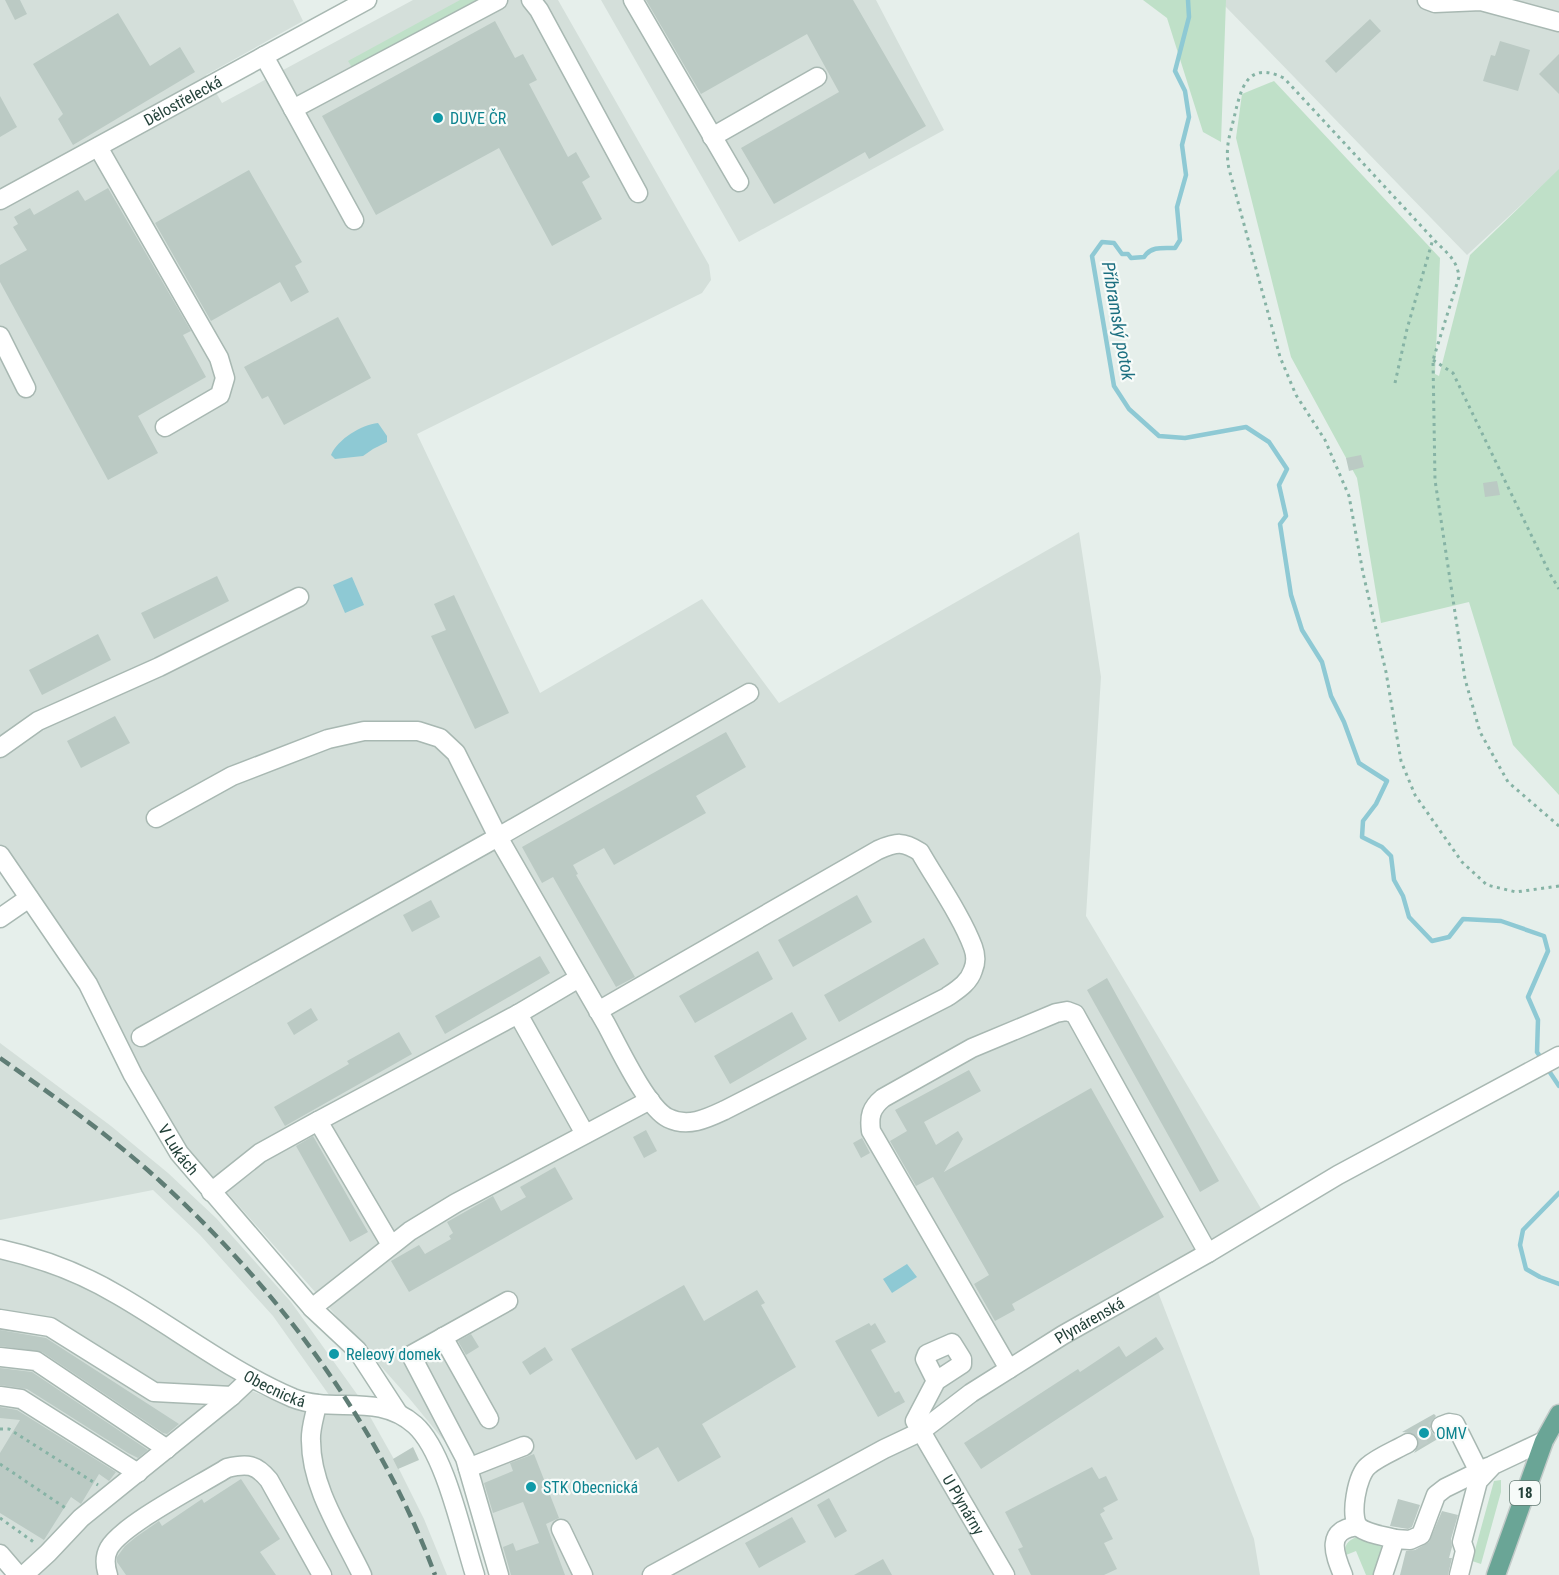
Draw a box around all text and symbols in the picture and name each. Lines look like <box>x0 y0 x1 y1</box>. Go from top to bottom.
street label: Dělostřelecká <box>141 72 225 130</box>
place label: DUVE ČR <box>450 108 507 128</box>
marker: DUVE ČR <box>431 111 445 125</box>
water label: Příbramský potok <box>1098 260 1139 383</box>
street label: V Lukách <box>154 1121 203 1179</box>
street label: Plynárenská <box>1051 1293 1128 1348</box>
place label: Releový domek <box>346 1345 442 1364</box>
marker: Releový domek <box>327 1347 341 1361</box>
street label: Obecnická <box>240 1366 307 1411</box>
place label: OMV <box>1436 1424 1467 1443</box>
marker: OMV <box>1417 1426 1431 1440</box>
street label: U Plynárny <box>938 1471 988 1538</box>
place label: STK Obecnická <box>543 1478 638 1497</box>
marker: STK Obecnická <box>524 1480 538 1494</box>
road number: 18 <box>1510 1481 1540 1505</box>

